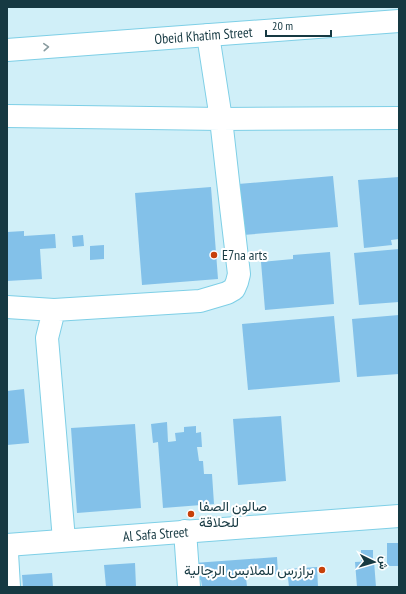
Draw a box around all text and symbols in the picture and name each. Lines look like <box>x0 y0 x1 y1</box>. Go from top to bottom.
scale bar <box>266 12 331 38</box>
text: 20 m <box>272 18 293 33</box>
street label: Obeid Khatim Street <box>154 23 253 48</box>
one-way arrow <box>43 43 49 52</box>
place label: E7na arts <box>222 246 267 264</box>
marker: E7na arts <box>209 250 219 260</box>
place label: صالون الصفا للحلاقة <box>199 497 267 531</box>
marker: صالون الصفا للحلاقة <box>186 509 196 519</box>
street label: Al Safa Street <box>122 523 189 545</box>
north arrow <box>354 542 394 582</box>
text: ش <box>376 556 392 570</box>
place label: برازرس للملابس الرجالية <box>184 561 314 579</box>
marker: برازرس للملابس الرجالية <box>317 565 327 575</box>

